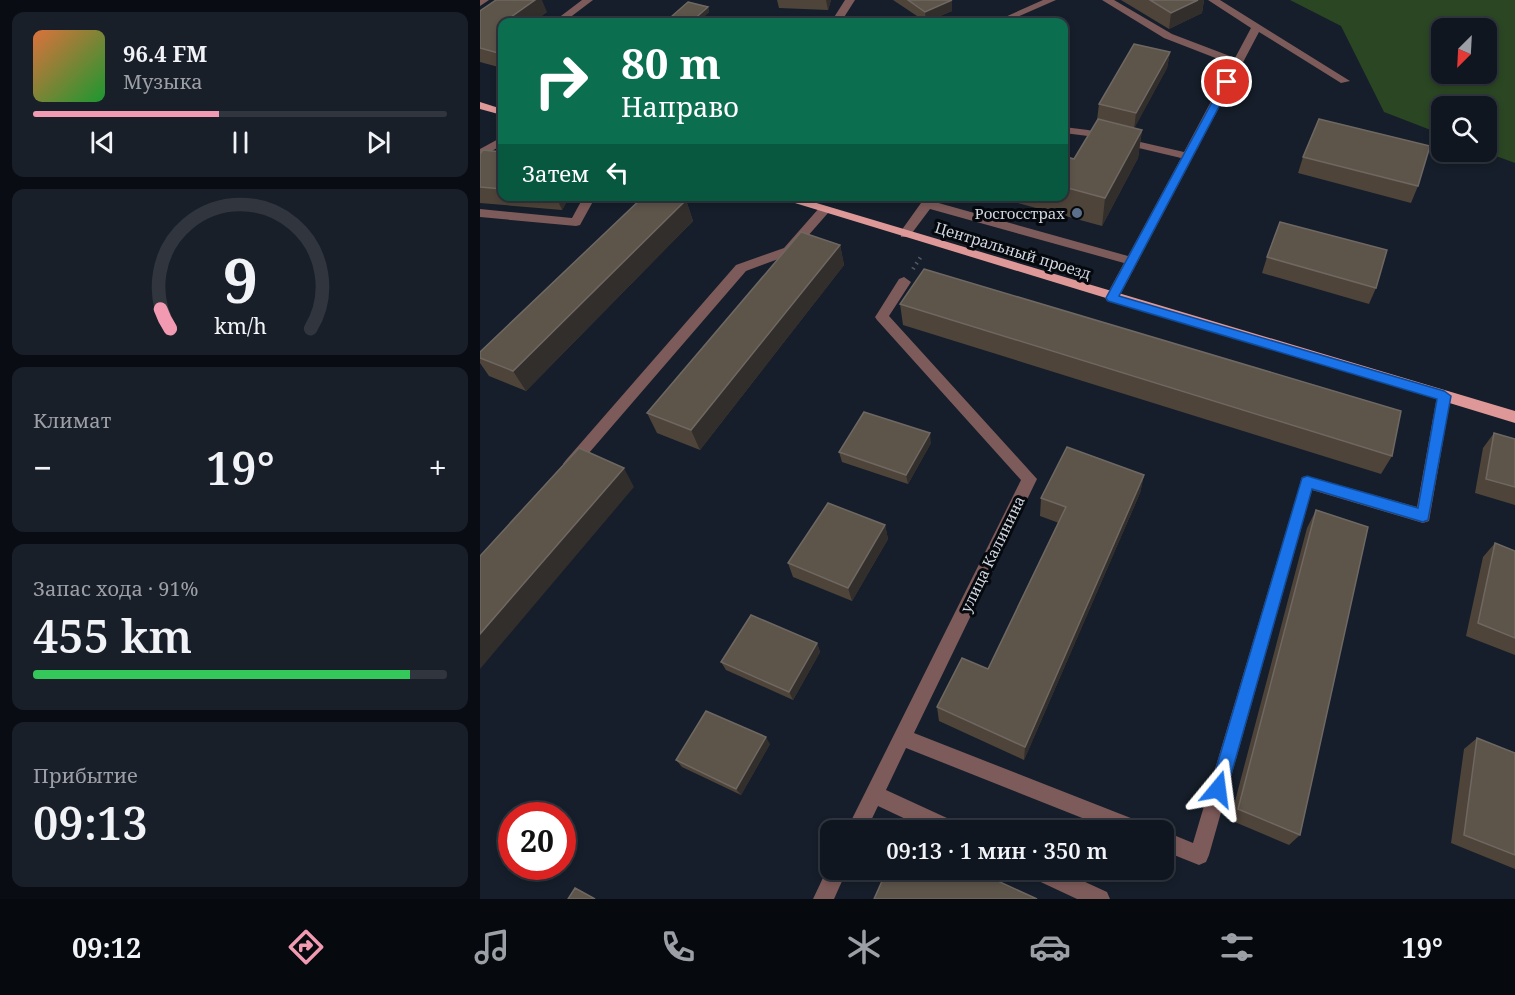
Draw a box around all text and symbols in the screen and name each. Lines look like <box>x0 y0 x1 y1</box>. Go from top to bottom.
north arrow <box>1431 18 1497 84</box>
map controls <box>1431 18 1497 162</box>
text: 80 m <box>621 34 721 91</box>
text: 96.4 FM <box>123 38 207 68</box>
icon: right <box>522 42 600 120</box>
pin <box>1201 56 1252 107</box>
icon: arrive <box>1210 65 1243 98</box>
text: Музыка <box>123 68 203 95</box>
text: Направо <box>621 88 739 125</box>
button: search <box>1431 96 1497 162</box>
icon: previous <box>86 126 119 159</box>
icon: pause <box>224 126 257 159</box>
icon: next <box>362 126 395 159</box>
icon: left <box>601 156 634 189</box>
text: Затем <box>522 158 589 188</box>
place label: Росгосстрах <box>975 203 1065 223</box>
marker: Росгосстрах <box>1070 206 1084 220</box>
street label: Центральный проезд <box>933 217 1093 283</box>
text: 9 <box>222 236 258 321</box>
text: km/h <box>214 312 267 341</box>
text: Климат <box>33 407 111 434</box>
text: 19° <box>206 437 275 498</box>
text: − <box>33 445 52 490</box>
text: + <box>429 445 447 490</box>
street label: улица Калинина <box>955 492 1029 616</box>
text: Запас хода · 91% <box>33 575 198 602</box>
text: 455 km <box>33 605 192 666</box>
position arrow <box>1186 757 1250 821</box>
text: Прибытие <box>33 762 138 789</box>
text: 09:13 <box>33 792 148 853</box>
speed limit sign: 20 <box>498 802 576 880</box>
text: 09:13 · 1 мин · 350 m <box>886 835 1108 865</box>
icon: directions <box>285 926 327 968</box>
icon: music <box>471 926 513 968</box>
icon: phone <box>657 926 699 968</box>
icon: climate <box>843 926 885 968</box>
icon: car <box>1029 926 1071 968</box>
icon: filters <box>1216 926 1258 968</box>
text: 09:12 <box>72 929 141 966</box>
text: 19° <box>1402 929 1443 966</box>

